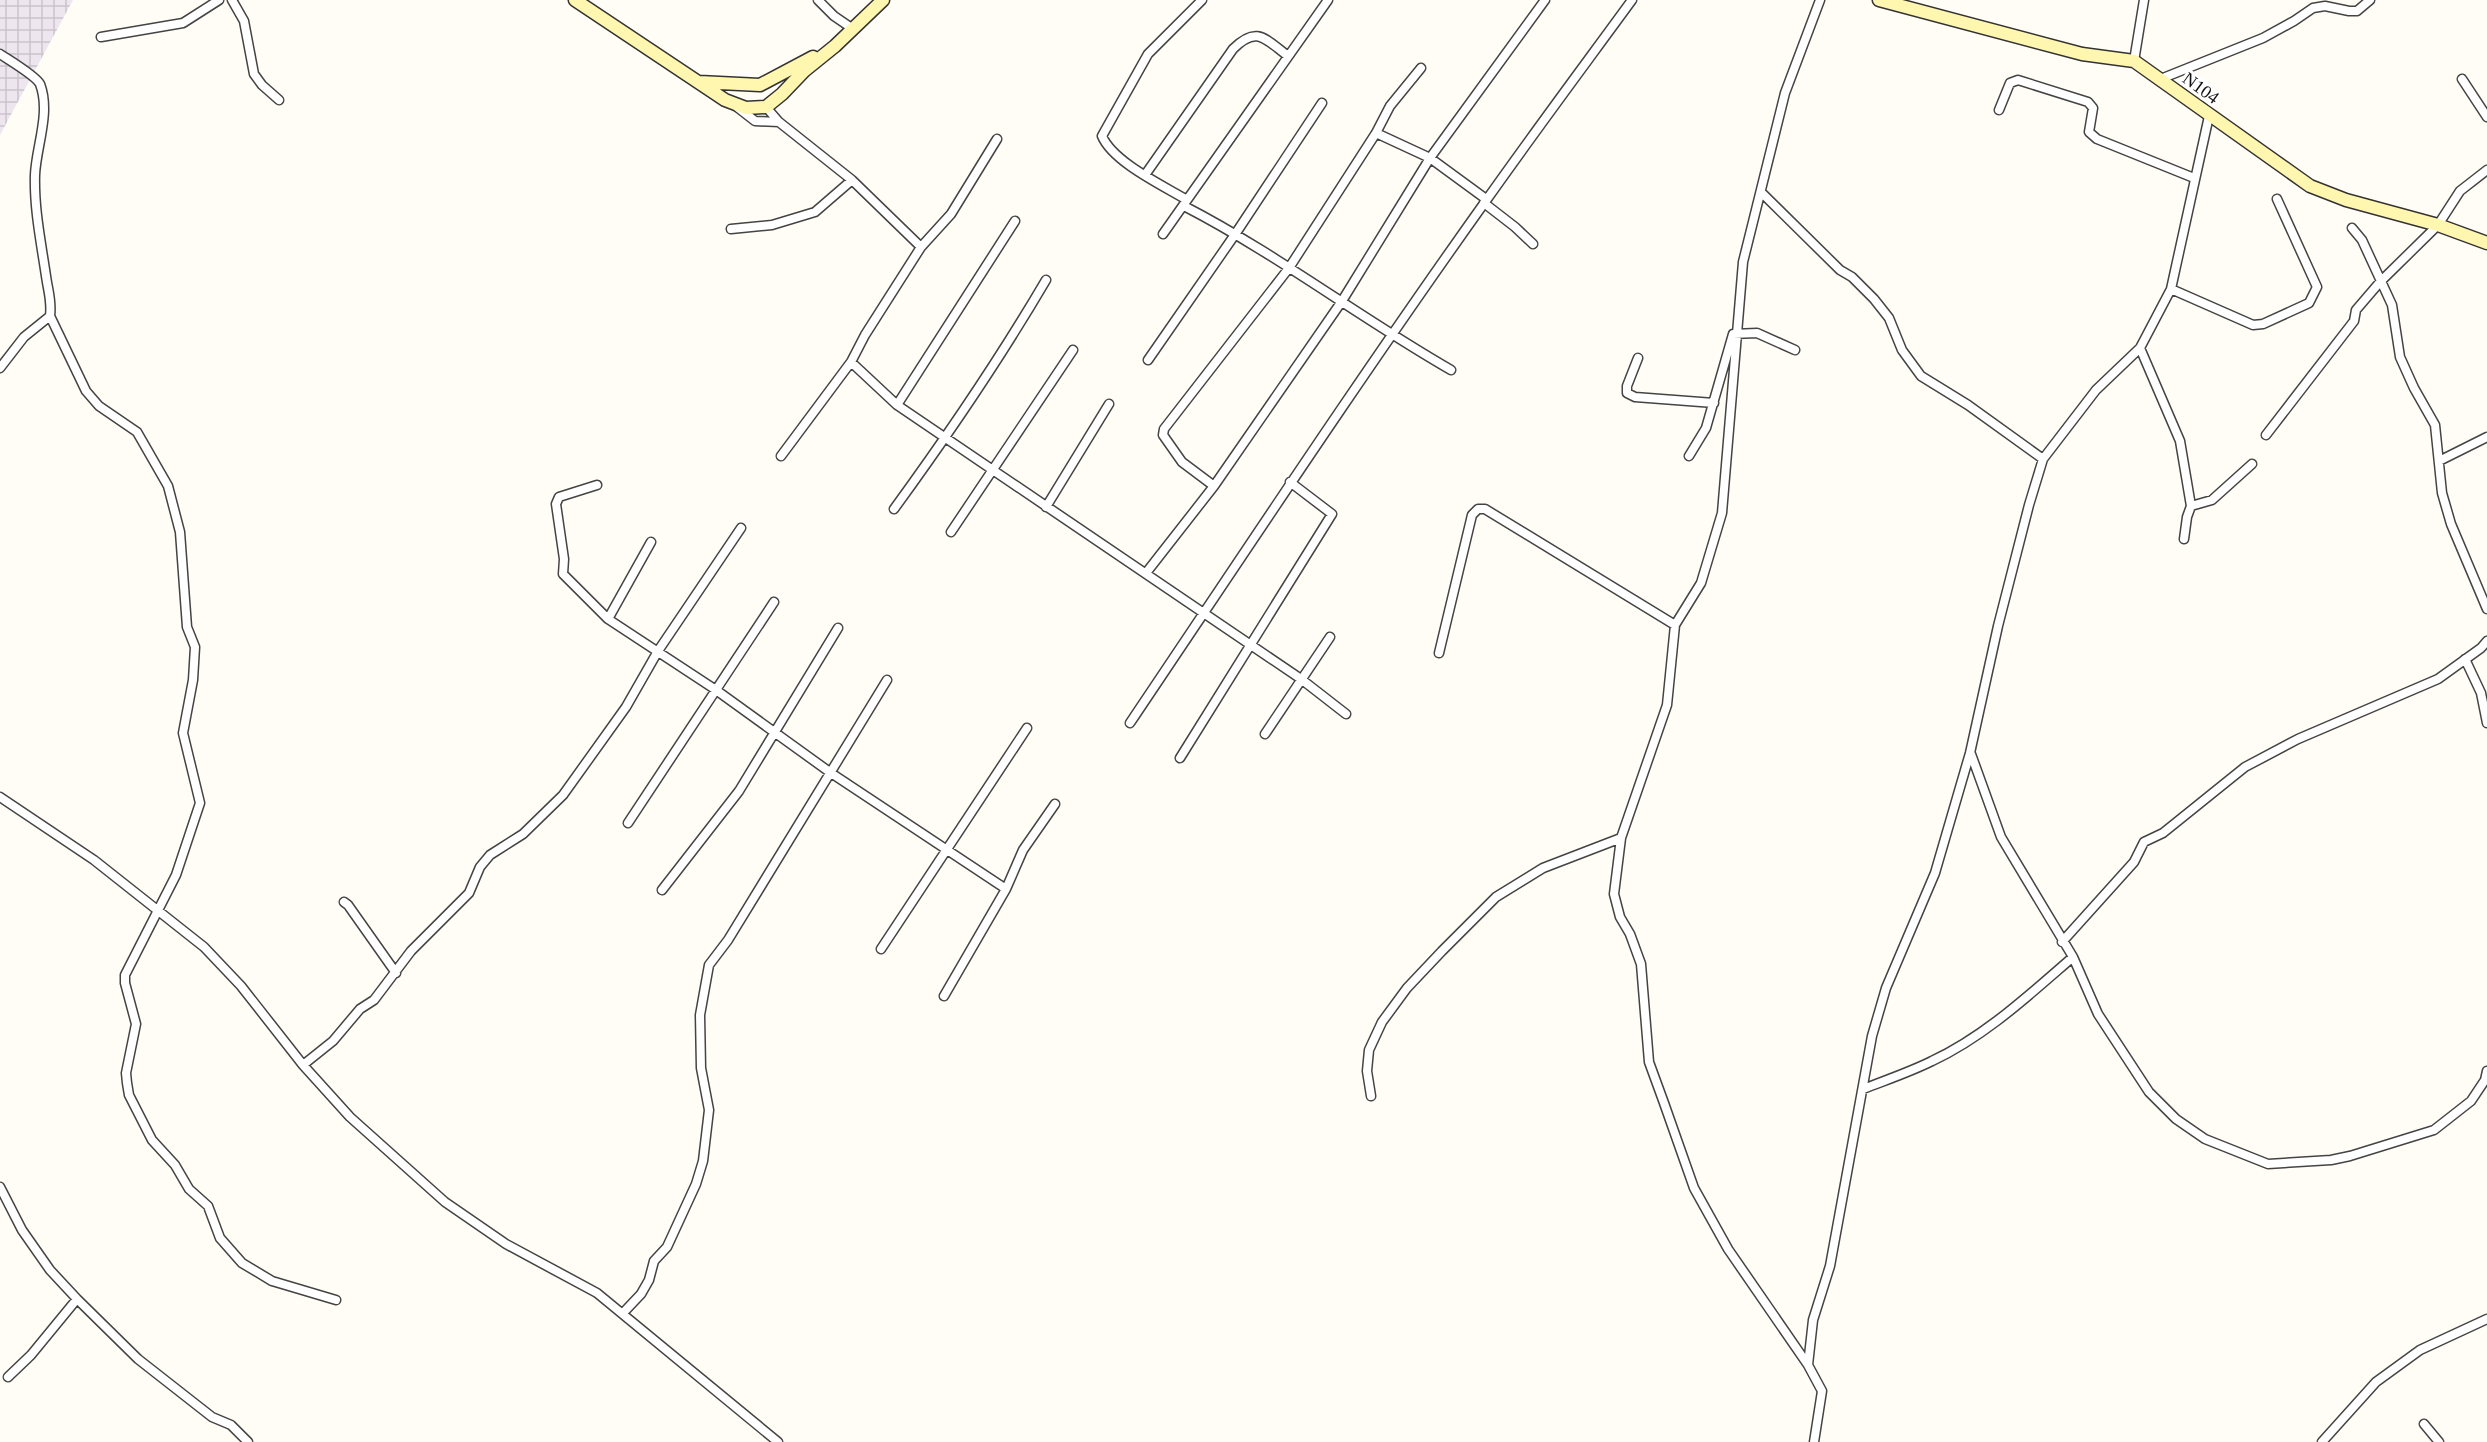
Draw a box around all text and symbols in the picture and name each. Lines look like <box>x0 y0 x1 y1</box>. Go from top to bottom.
street label: N104 <box>2179 68 2223 108</box>

